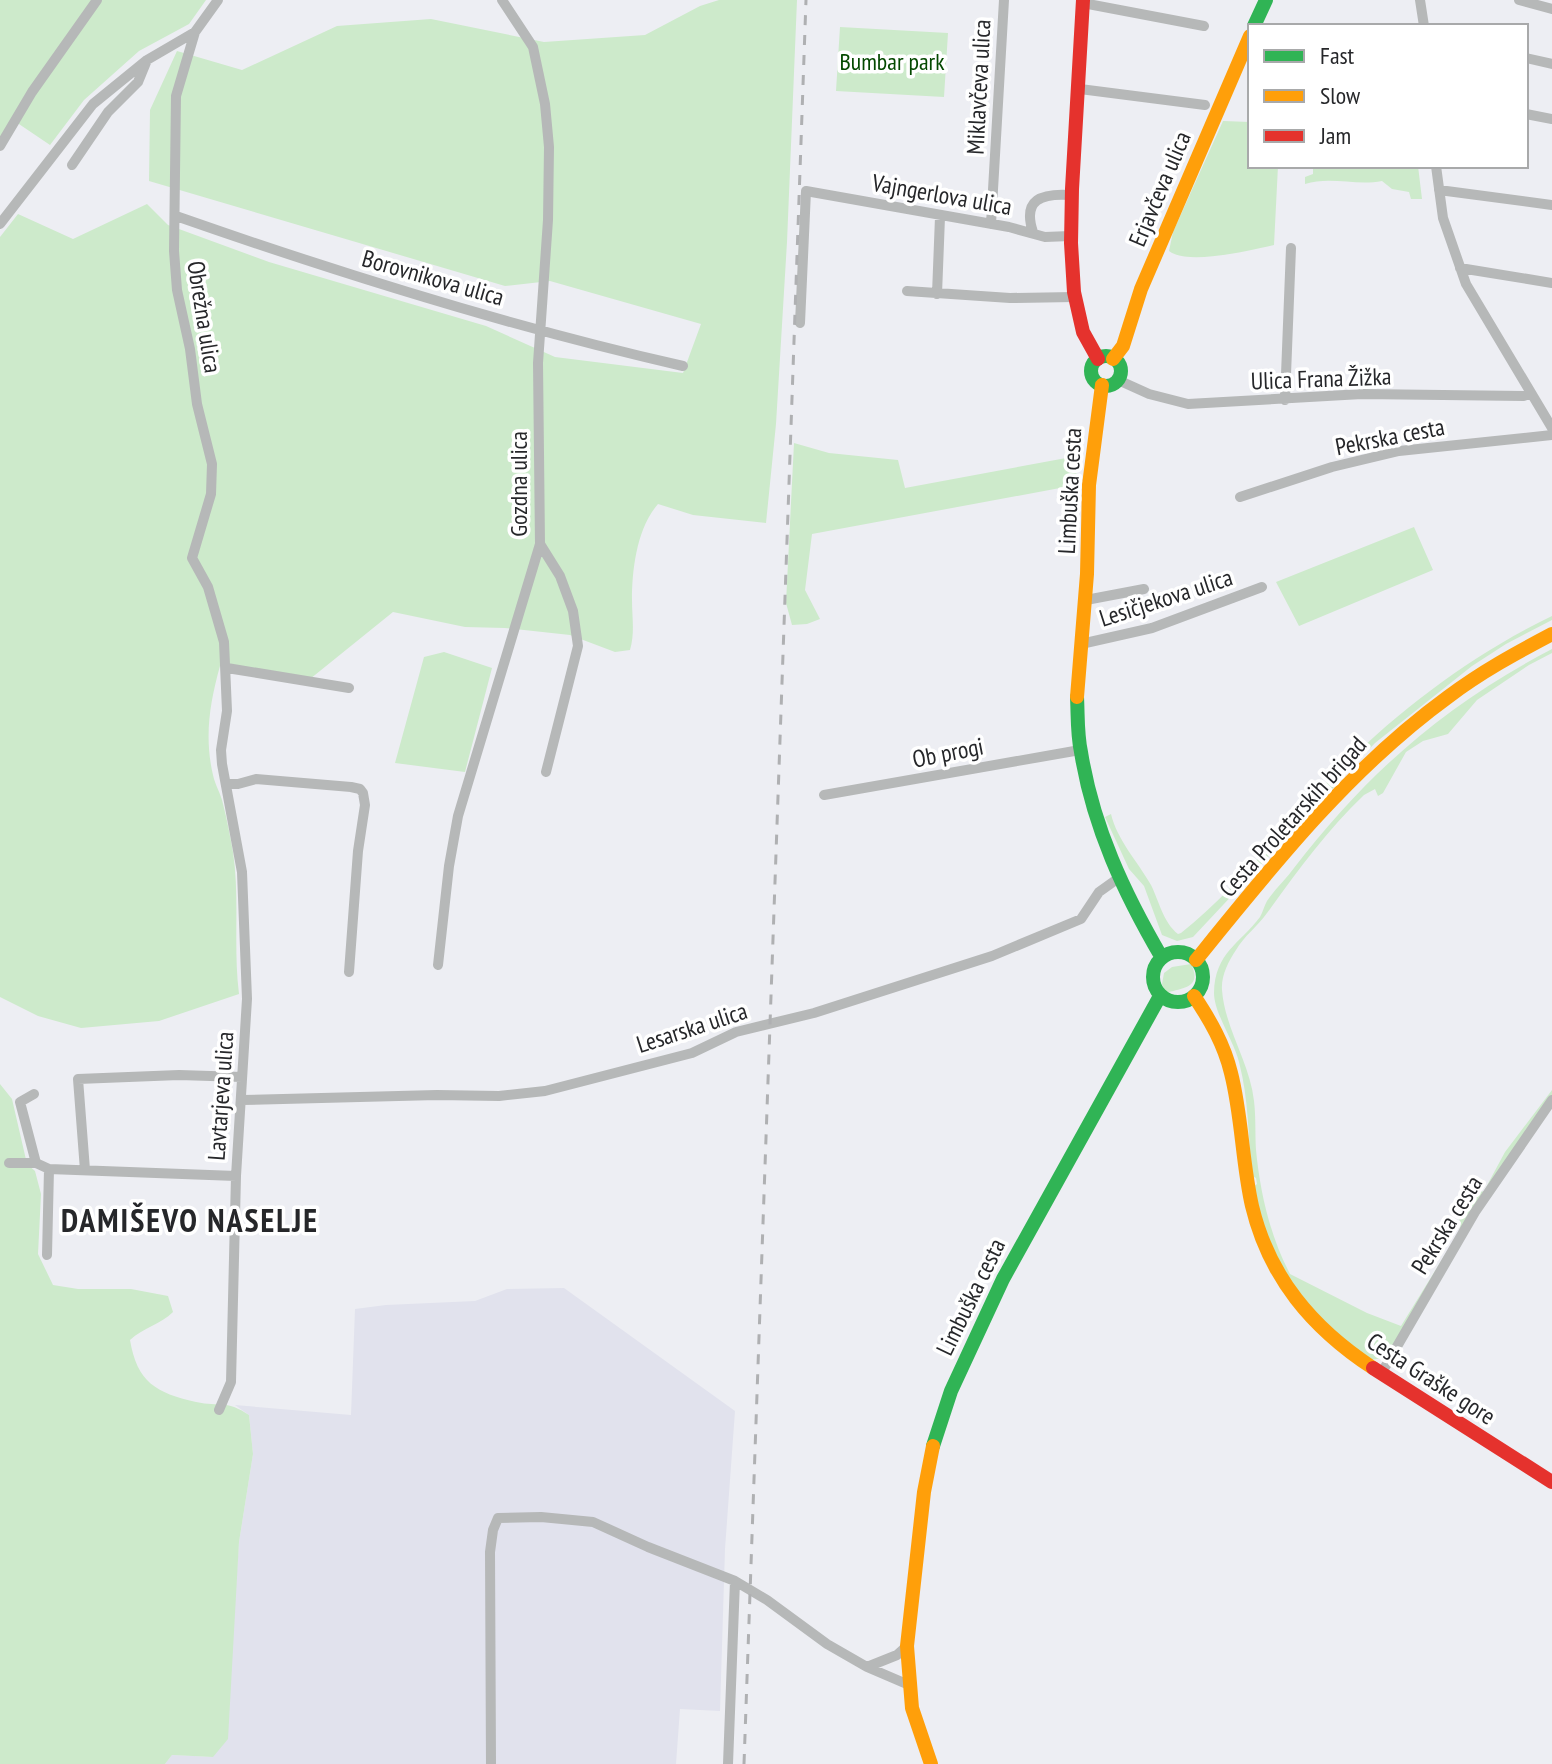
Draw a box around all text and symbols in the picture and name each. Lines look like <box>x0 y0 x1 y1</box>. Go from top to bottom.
street label: Miklavčeva ulica <box>959 19 998 155</box>
legend <box>1248 24 1528 168</box>
text: Fast <box>1320 40 1355 71</box>
park label: Bumbar park <box>840 46 945 77</box>
text: Slow <box>1320 80 1361 111</box>
text: Jam <box>1319 120 1351 151</box>
street label: Erjavčeva ulica <box>1121 127 1198 251</box>
street label: Vajngerlova ulica <box>869 167 1014 222</box>
street label: Borovnikova ulica <box>359 242 508 313</box>
street label: Obrežna ulica <box>180 259 229 375</box>
street label: Ulica Frana Žižka <box>1250 361 1392 396</box>
street label: Pekrska cesta <box>1333 411 1447 462</box>
street label: Limbuška cesta <box>1051 427 1088 555</box>
street label: Gozdna ulica <box>503 431 534 537</box>
street label: Lesičjekova ulica <box>1095 561 1236 634</box>
street label: Ob progi <box>910 730 986 775</box>
street label: Cesta Proletarskih brigad <box>1212 730 1373 904</box>
street label: Lesarska ulica <box>633 995 751 1060</box>
street label: Lavtarjeva ulica <box>201 1030 240 1162</box>
street label: Pekrska cesta <box>1404 1170 1489 1280</box>
district label: DAMIŠEVO NASELJE <box>61 1199 319 1241</box>
street label: Limbuška cesta <box>929 1233 1012 1360</box>
street label: Cesta Graške gore <box>1361 1326 1501 1432</box>

